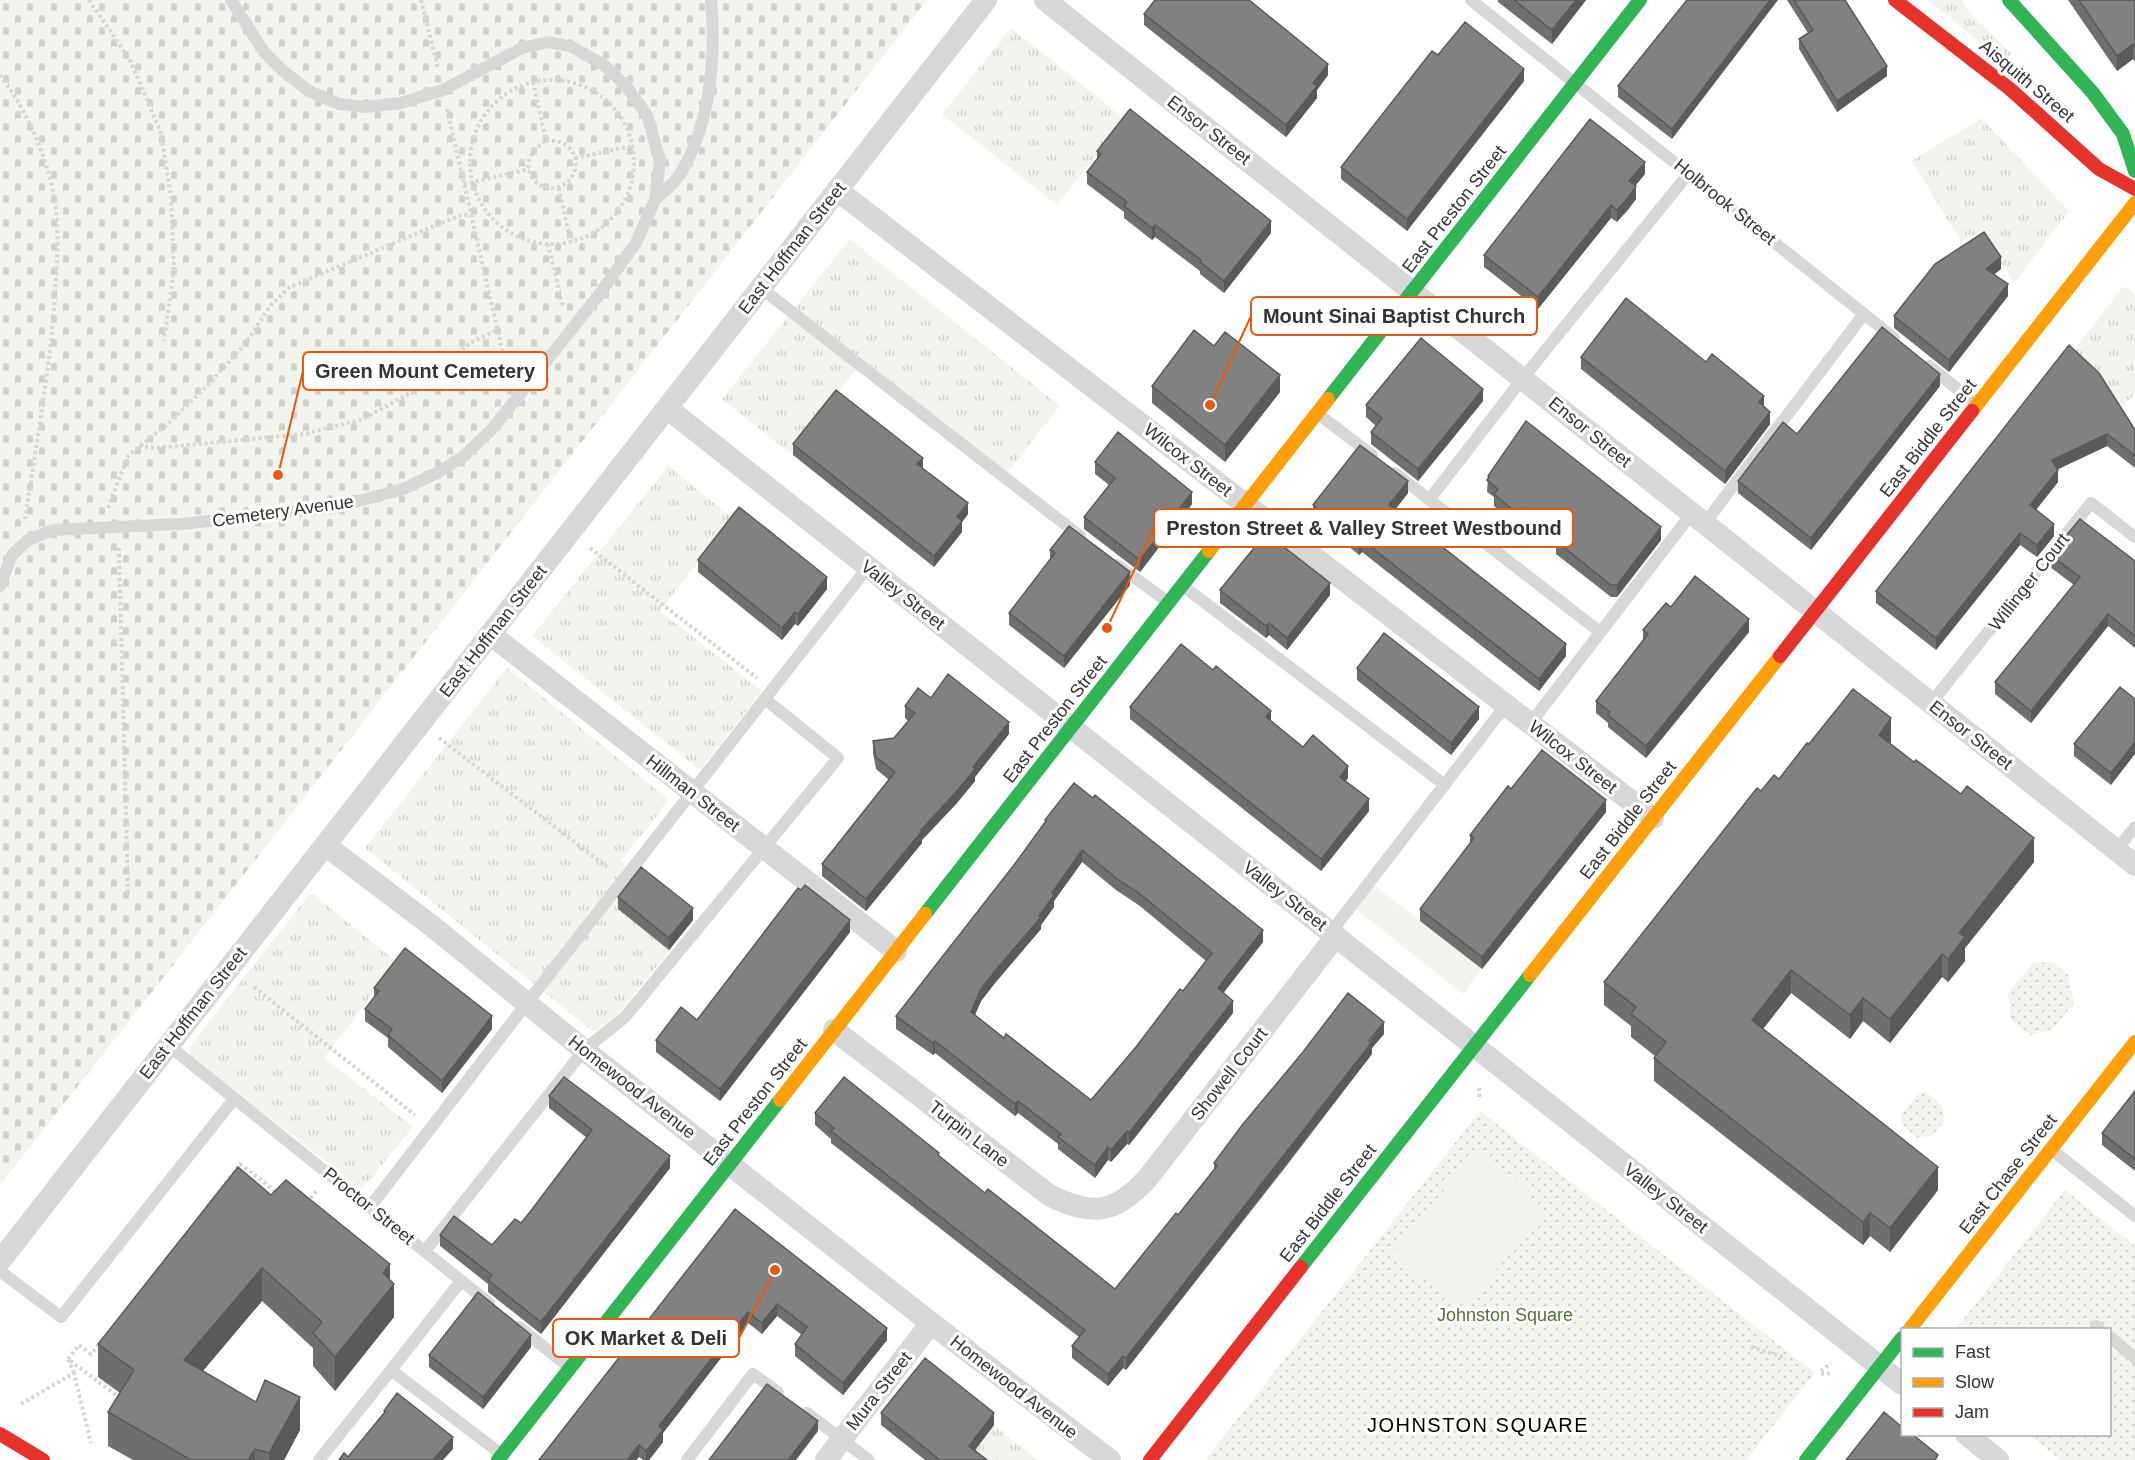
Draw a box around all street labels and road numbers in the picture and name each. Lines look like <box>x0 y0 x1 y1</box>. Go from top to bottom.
street label: Aisquith Street <box>1976 36 2078 126</box>
street label: Ensor Street <box>1163 91 1255 169</box>
street label: East Preston Street <box>1398 141 1510 277</box>
street label: Holbrook Street <box>1670 155 1780 249</box>
street label: East Hoffman Street <box>734 178 850 318</box>
street label: East Biddle Street <box>1876 375 1980 501</box>
street label: Ensor Street <box>1545 393 1635 471</box>
street label: Wilcox Street <box>1140 419 1236 501</box>
street label: Cemetery Avenue <box>211 491 355 531</box>
street label: Willinger Court <box>1985 529 2073 635</box>
street label: Valley Street <box>857 556 949 634</box>
street label: East Hoffman Street <box>435 561 551 701</box>
street label: East Preston Street <box>999 651 1111 787</box>
street label: Ensor Street <box>1925 696 2017 774</box>
street label: Wilcox Street <box>1525 716 1621 798</box>
street label: Hillman Street <box>642 750 744 836</box>
street label: East Biddle Street <box>1576 757 1680 883</box>
street label: Valley Street <box>1239 857 1331 935</box>
street label: East Hoffman Street <box>135 943 251 1083</box>
street label: Showell Court <box>1187 1024 1271 1124</box>
street label: Homewood Avenue <box>564 1031 700 1143</box>
street label: East Preston Street <box>699 1034 811 1170</box>
street label: Turpin Lane <box>925 1097 1013 1171</box>
street label: East Chase Street <box>1955 1110 2061 1238</box>
street label: East Biddle Street <box>1276 1140 1380 1266</box>
street label: Valley Street <box>1620 1159 1712 1237</box>
street label: Proctor Street <box>320 1163 418 1249</box>
street label: Homewood Avenue <box>946 1331 1082 1443</box>
street label: Mura Street <box>842 1348 916 1434</box>

